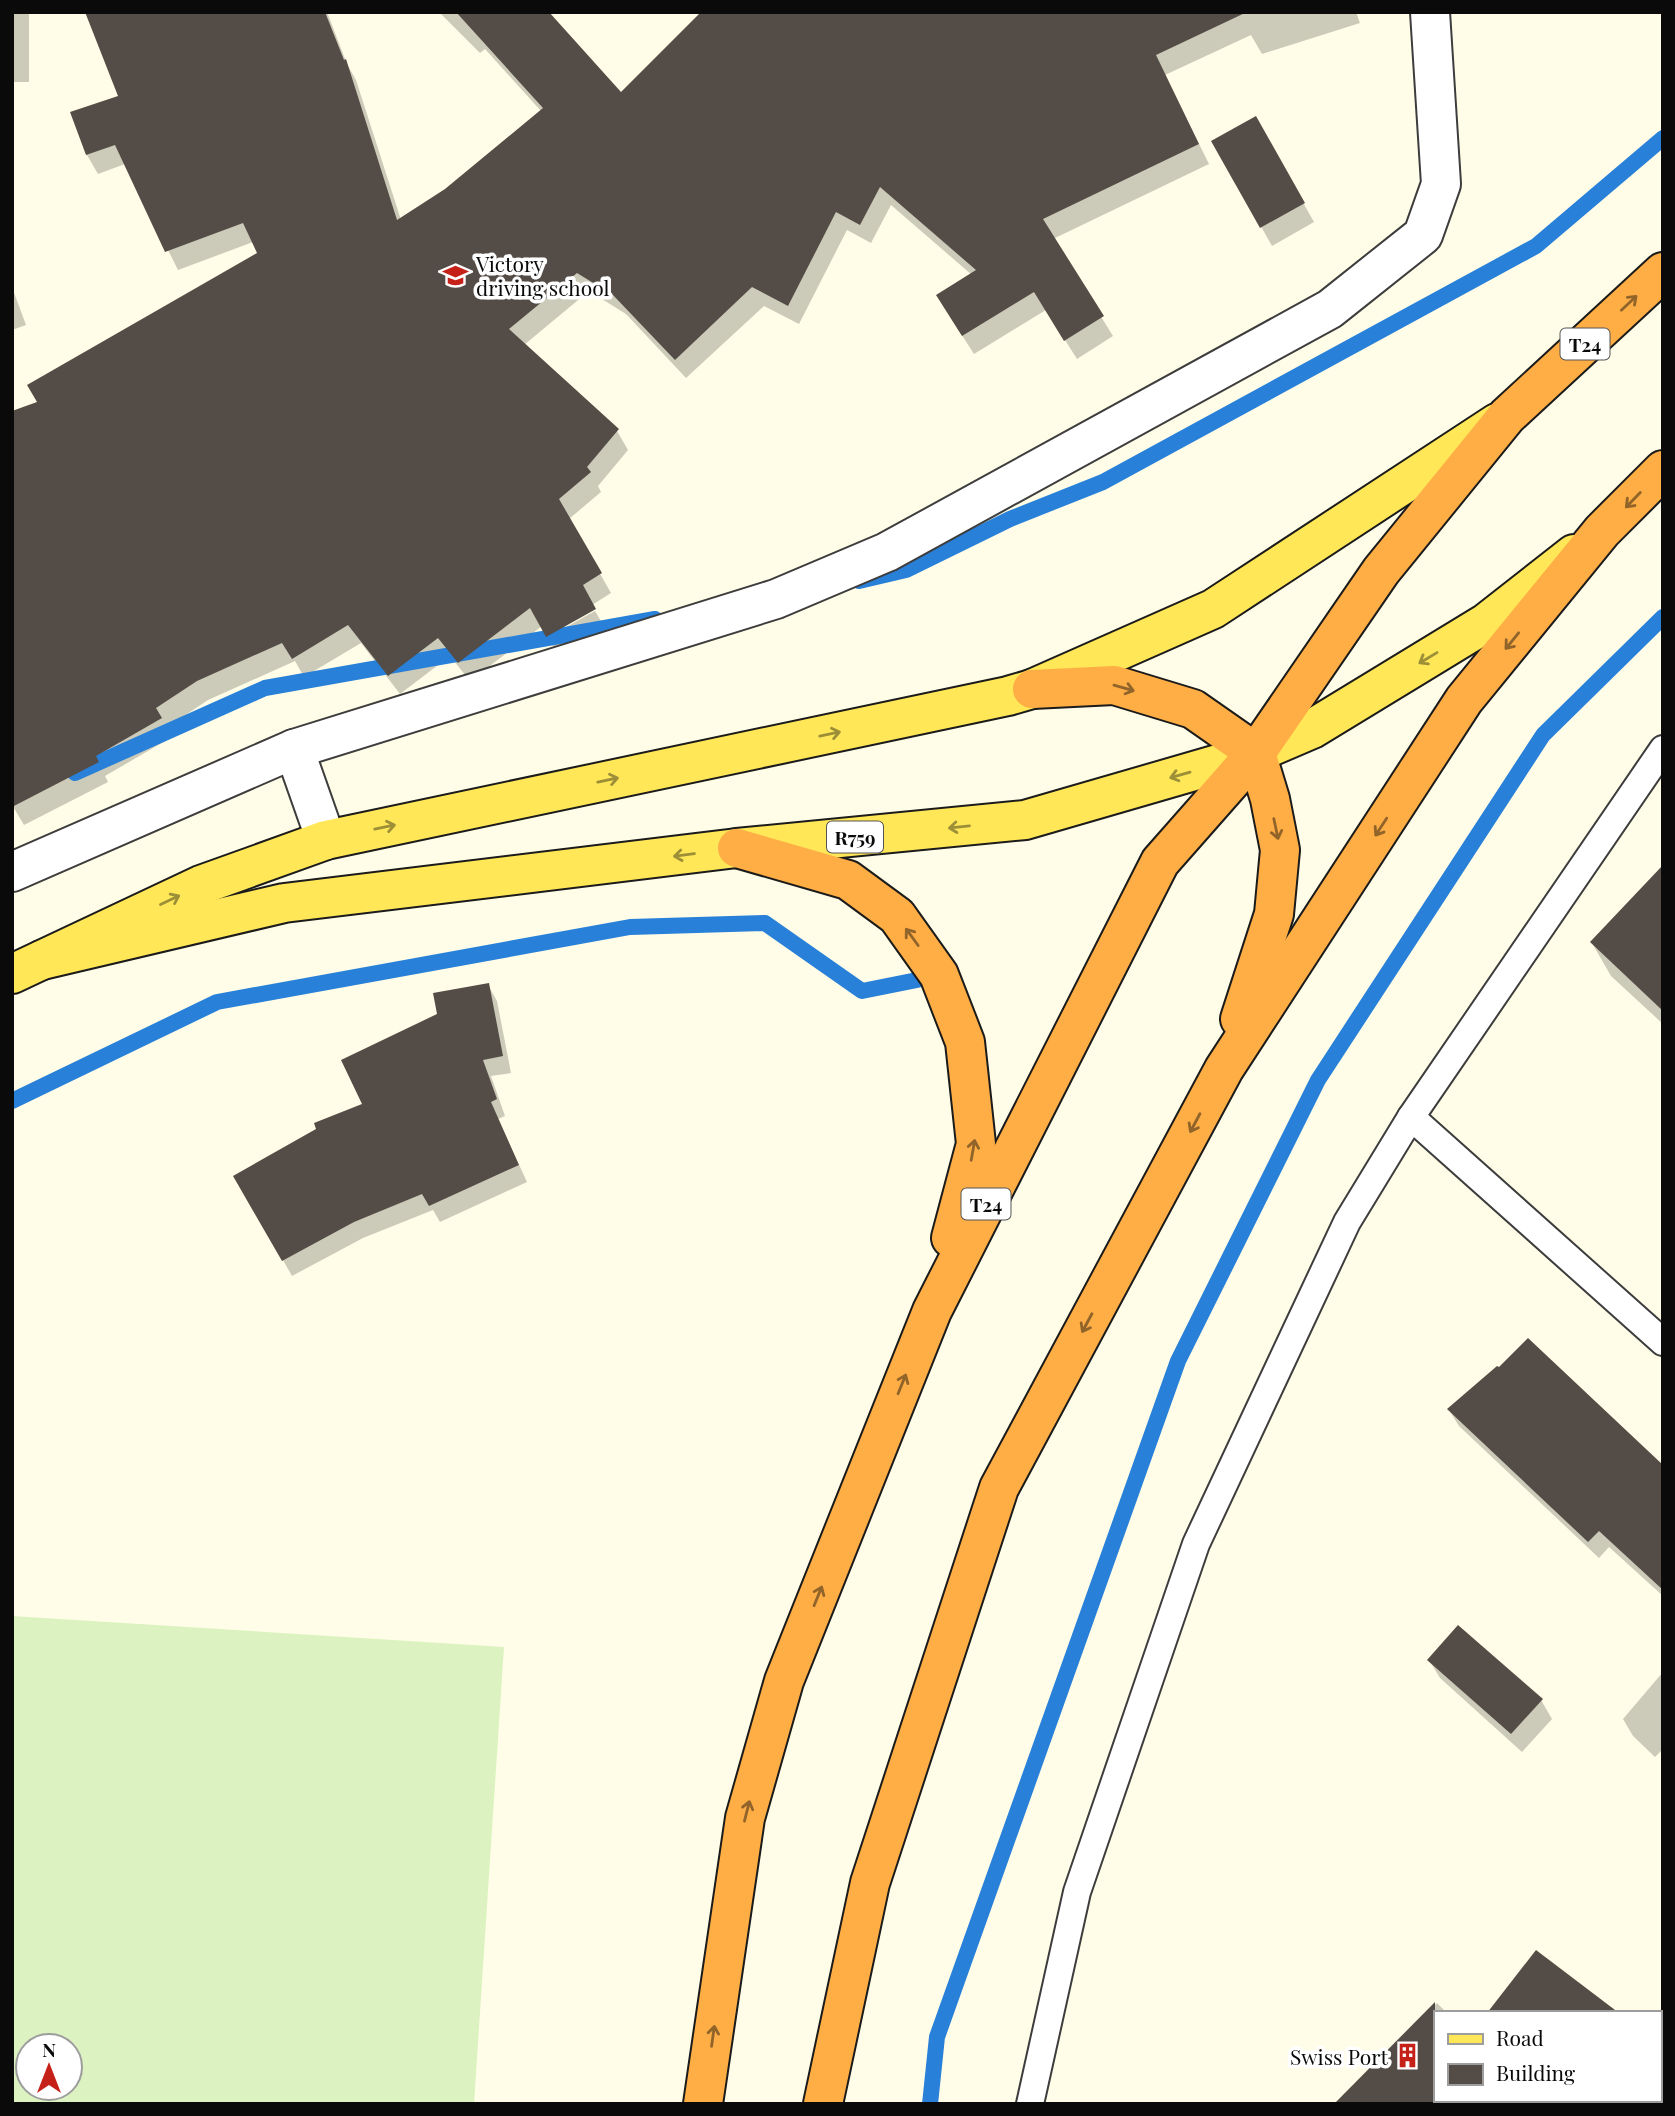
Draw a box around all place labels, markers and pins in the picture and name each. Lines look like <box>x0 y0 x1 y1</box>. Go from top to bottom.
place label: Victory driving school <box>475 249 610 301</box>
school or university icon: Victory driving school <box>442 261 470 289</box>
place label: Swiss Port <box>1290 2042 1389 2070</box>
building icon: Swiss Port <box>1394 2042 1422 2070</box>

